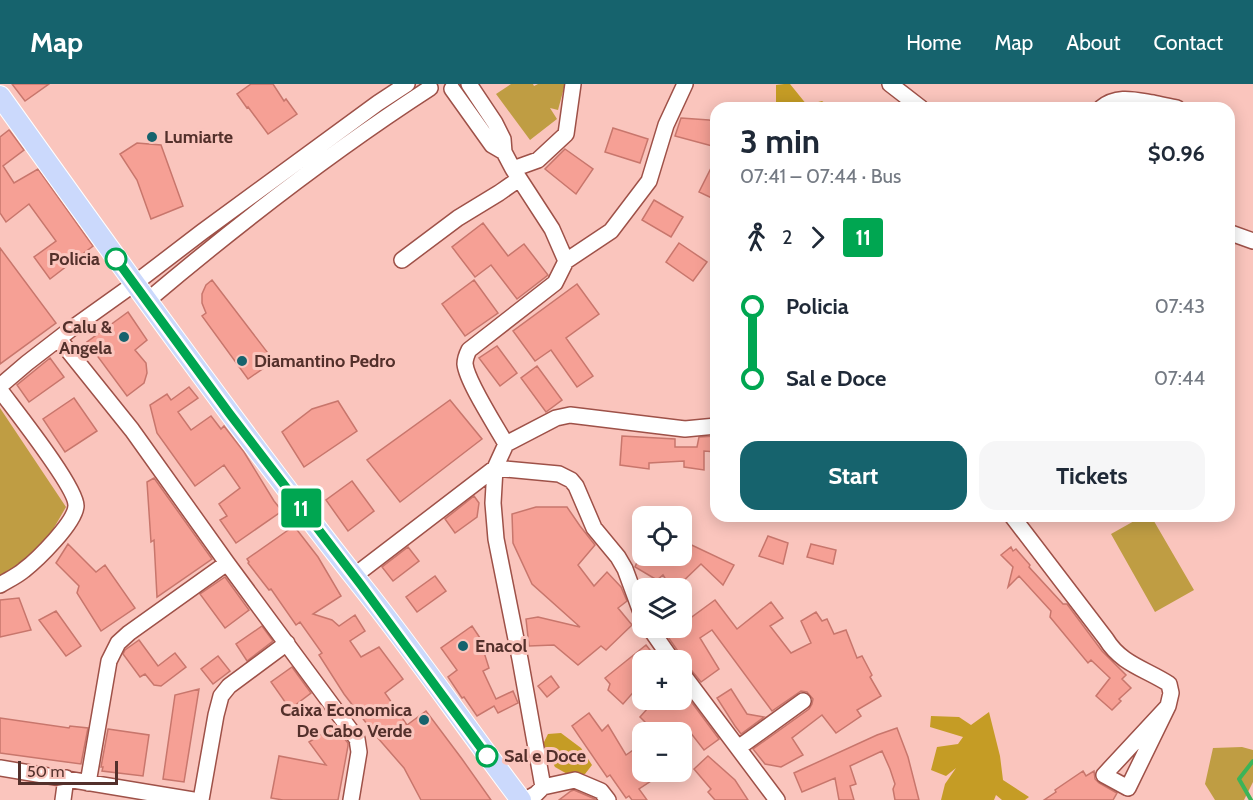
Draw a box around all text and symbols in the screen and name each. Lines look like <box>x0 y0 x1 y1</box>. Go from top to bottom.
text: Map <box>30 25 83 59</box>
text: Home <box>906 30 962 55</box>
text: Map <box>995 30 1033 55</box>
text: About <box>1066 30 1120 55</box>
text: Contact <box>1153 30 1223 55</box>
text: 3 min <box>740 121 820 161</box>
place label: Lumiarte <box>164 126 233 148</box>
marker: Lumiarte <box>145 130 159 144</box>
text: $0.96 <box>1148 140 1205 167</box>
text: 07:41 – 07:44 · Bus <box>740 164 901 188</box>
icon: walk <box>740 221 773 254</box>
icon: forward <box>801 221 834 254</box>
text: 2 <box>782 225 792 249</box>
text: 11 <box>855 225 871 250</box>
place label: Policia <box>49 248 100 270</box>
marker: Policia <box>105 248 127 270</box>
text: Policia <box>786 293 849 320</box>
text: 07:43 <box>1155 294 1205 318</box>
place label: Calu & Angela <box>59 316 113 359</box>
marker: Calu & Angela <box>117 330 131 344</box>
place label: Diamantino Pedro <box>254 350 395 372</box>
marker: Diamantino Pedro <box>235 354 249 368</box>
text: Sal e Doce <box>786 365 886 392</box>
text: 07:44 <box>1154 366 1205 390</box>
button: Start <box>740 441 967 510</box>
button: Tickets <box>979 441 1205 510</box>
line badge: 11 <box>274 488 328 528</box>
text: 11 <box>293 496 309 521</box>
map controls <box>632 506 692 782</box>
button: locate <box>632 506 692 566</box>
button: layers <box>632 578 692 638</box>
place label: Enacol <box>475 635 527 657</box>
marker: Enacol <box>456 639 470 653</box>
button: + <box>632 650 692 710</box>
place label: Caixa Economica De Cabo Verde <box>280 699 412 742</box>
marker: Caixa Economica De Cabo Verde <box>417 713 431 727</box>
button: − <box>632 722 692 782</box>
marker: Sal e Doce <box>476 745 498 767</box>
place label: Sal e Doce <box>504 745 586 767</box>
scale bar <box>18 758 118 786</box>
text: 50 m <box>27 762 64 781</box>

